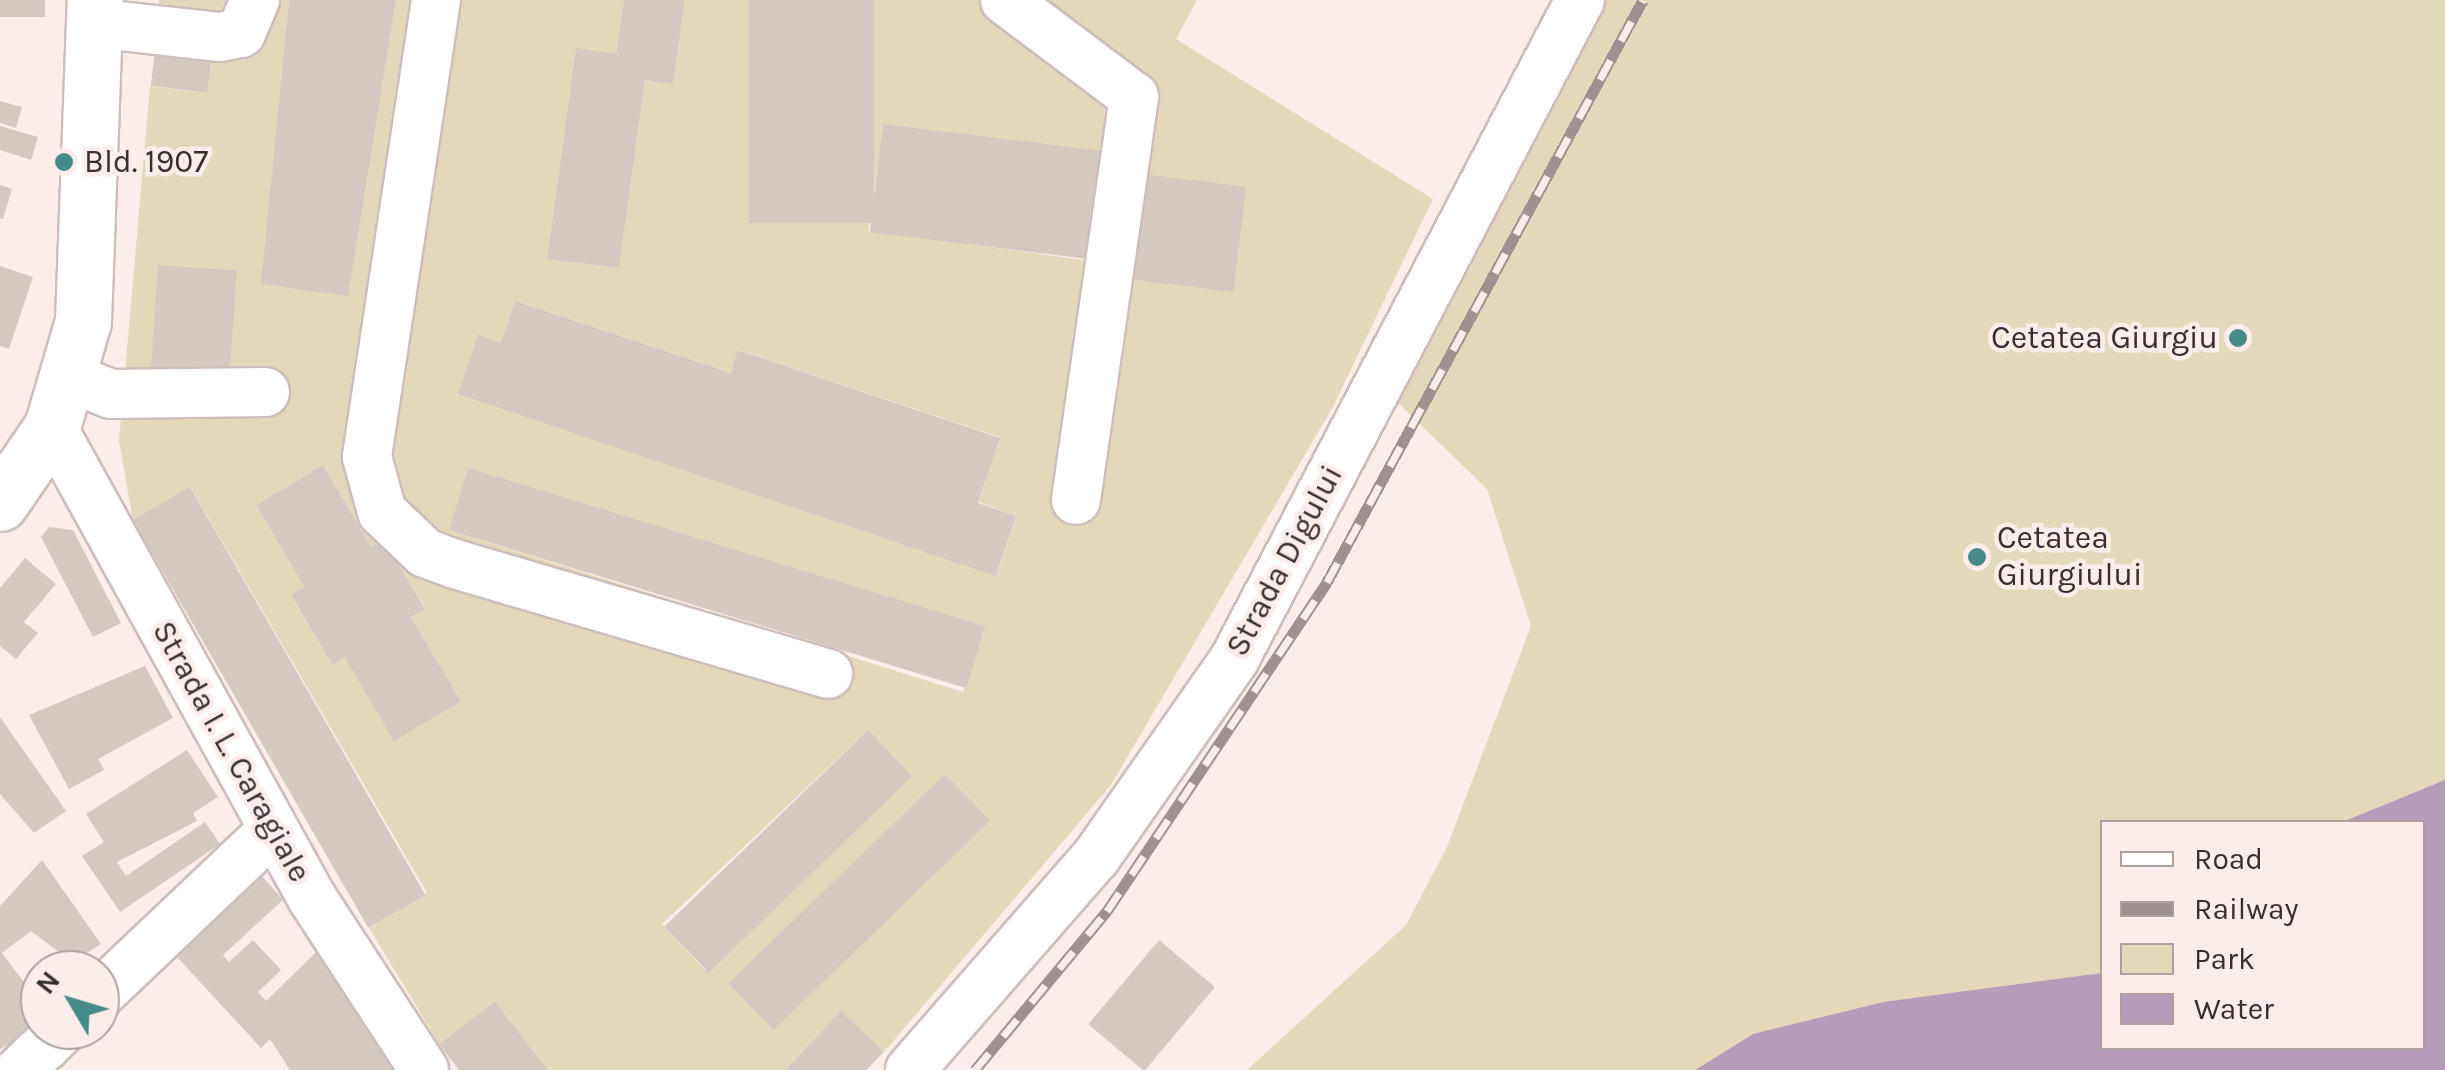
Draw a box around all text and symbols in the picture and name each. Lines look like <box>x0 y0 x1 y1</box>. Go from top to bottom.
place label: Bld. 1907 <box>84 143 208 181</box>
marker: Bld. 1907 <box>53 151 75 173</box>
place label: Cetatea Giurgiu <box>1991 319 2218 357</box>
marker: Cetatea Giurgiu <box>2227 327 2249 349</box>
street label: Strada Digului <box>1219 459 1351 663</box>
place label: Cetatea Giurgiului <box>1997 520 2142 595</box>
marker: Cetatea Giurgiului <box>1966 546 1988 568</box>
street label: Strada I. L. Caragiale <box>143 615 319 889</box>
legend <box>2100 820 2425 1050</box>
text: Road <box>2194 841 2263 877</box>
text: Railway <box>2194 891 2298 927</box>
text: Park <box>2194 941 2255 977</box>
north arrow <box>20 950 120 1050</box>
text: N <box>28 964 67 1001</box>
text: Water <box>2194 991 2274 1027</box>

